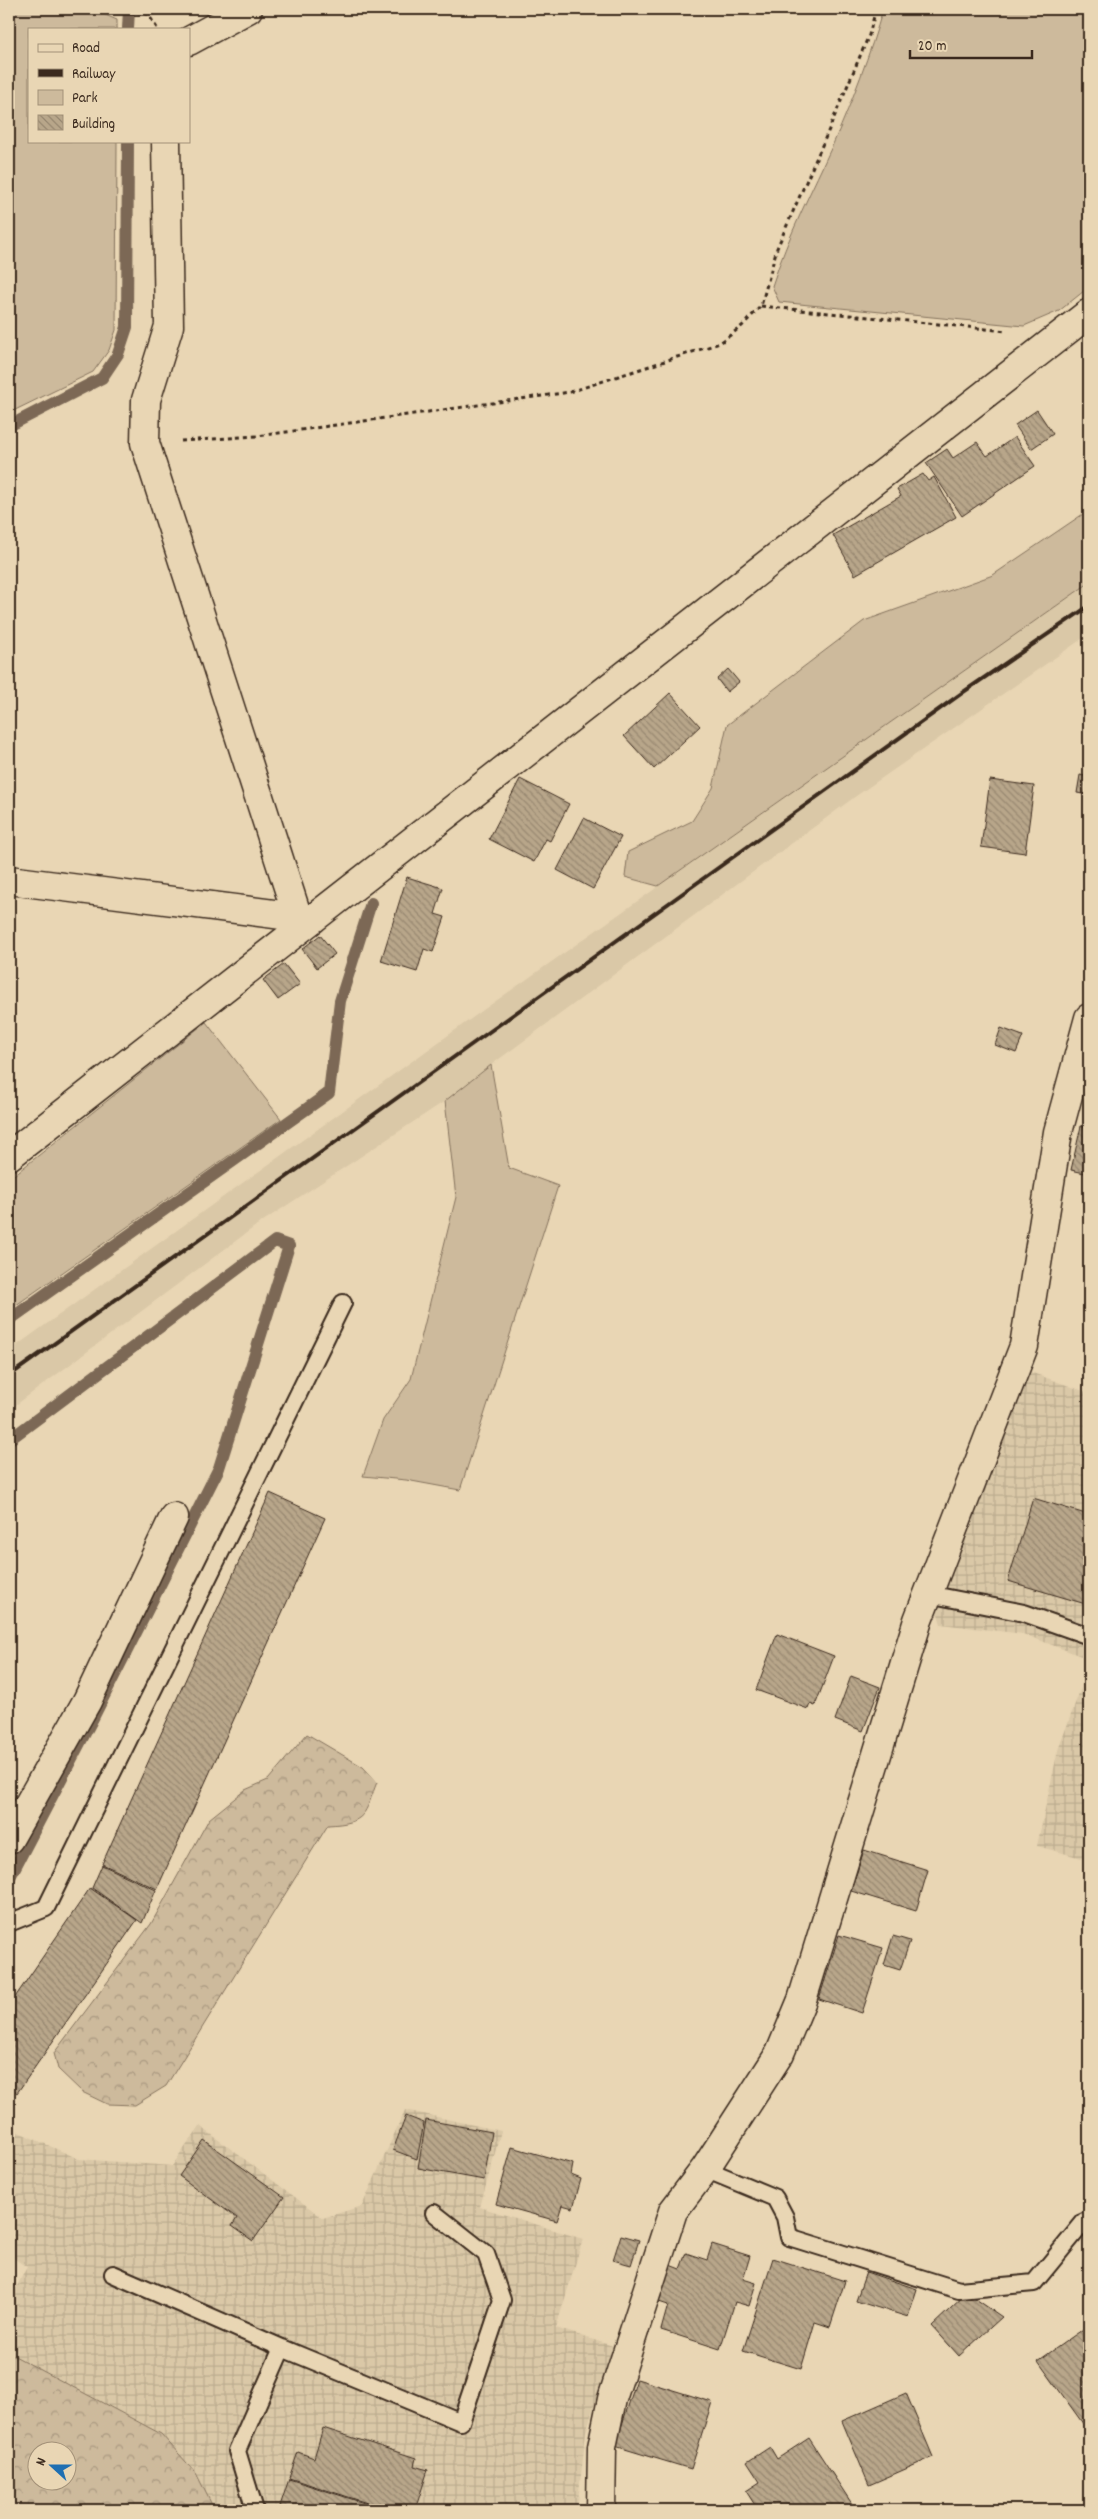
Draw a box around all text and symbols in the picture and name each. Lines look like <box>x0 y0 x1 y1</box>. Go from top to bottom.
legend <box>28 28 190 142</box>
scale bar <box>910 28 1033 60</box>
text: 20 m <box>918 36 946 58</box>
text: Road <box>72 38 100 60</box>
text: Railway <box>72 64 116 86</box>
text: Park <box>72 88 98 110</box>
text: Building <box>72 114 115 136</box>
north arrow <box>28 2442 78 2492</box>
text: N <box>31 2455 52 2469</box>

